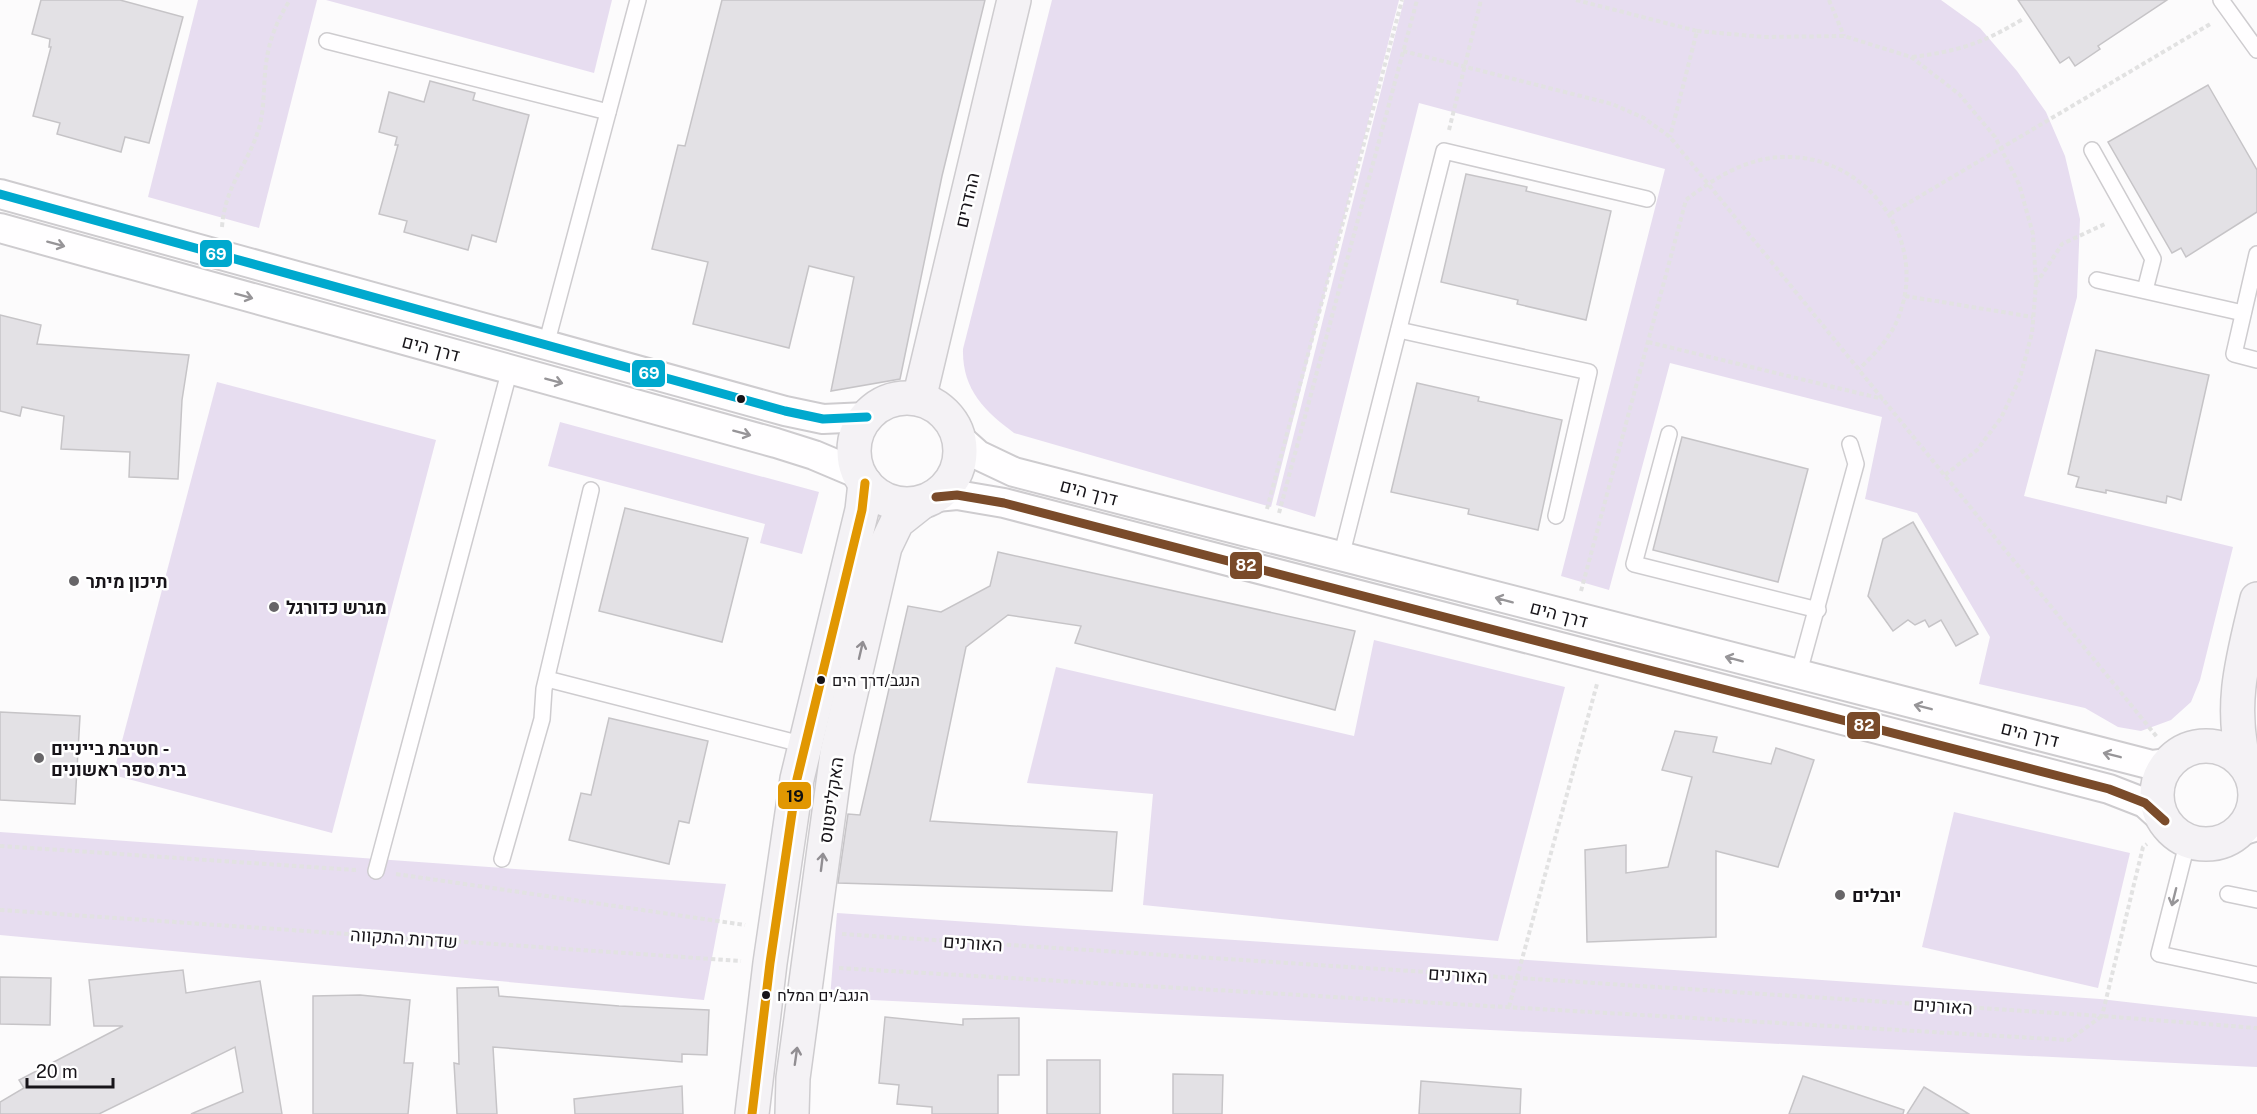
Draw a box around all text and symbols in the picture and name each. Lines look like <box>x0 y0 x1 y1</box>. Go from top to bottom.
street label: ההדרים <box>950 170 984 230</box>
one-way arrow <box>46 239 65 250</box>
line badge: 69 <box>199 239 233 268</box>
text: 69 <box>205 245 227 264</box>
one-way arrow <box>234 291 253 302</box>
street label: דרך הים <box>400 330 462 366</box>
line badge: 69 <box>631 359 666 388</box>
text: 69 <box>638 364 660 383</box>
one-way arrow <box>544 376 563 388</box>
unlabelled marker <box>735 393 747 405</box>
one-way arrow <box>732 428 751 439</box>
street label: דרך הים <box>1058 474 1120 510</box>
line badge: 82 <box>1229 551 1263 580</box>
text: 82 <box>1236 556 1256 575</box>
place label: תיכון מיתר <box>86 571 168 592</box>
marker: תיכון מיתר <box>67 574 81 588</box>
one-way arrow <box>1495 594 1514 605</box>
street label: דרך הים <box>1528 596 1590 632</box>
place label: מגרש כדורגל <box>286 597 387 618</box>
marker: מגרש כדורגל <box>267 600 281 614</box>
one-way arrow <box>856 641 867 660</box>
one-way arrow <box>1724 653 1743 665</box>
place label: הנגב/דרך הים <box>832 671 920 690</box>
marker: הנגב/דרך הים <box>815 674 827 686</box>
one-way arrow <box>1913 701 1932 713</box>
line badge: 82 <box>1846 711 1881 740</box>
text: 82 <box>1854 716 1874 735</box>
street label: דרך הים <box>1999 717 2061 751</box>
place label: חטיבת בייניים - בית ספר ראשונים <box>51 738 187 780</box>
one-way arrow <box>2103 749 2122 760</box>
marker: חטיבת בייניים - בית ספר ראשונים <box>32 751 46 765</box>
street label: האקליפטוס <box>815 755 847 845</box>
line badge: 19 <box>777 781 812 810</box>
text: 19 <box>786 787 804 806</box>
one-way arrow <box>816 853 827 873</box>
place label: יובלים <box>1852 885 1901 906</box>
one-way arrow <box>2167 887 2179 906</box>
marker: יובלים <box>1833 888 1847 902</box>
street label: שדרות התקווה <box>350 924 458 952</box>
street label: האורנים <box>943 930 1003 956</box>
street label: האורנים <box>1428 962 1488 988</box>
place label: הנגב/ים המלח <box>777 986 869 1005</box>
marker: הנגב/ים המלח <box>760 989 772 1001</box>
street label: האורנים <box>1913 993 1973 1019</box>
one-way arrow <box>791 1046 802 1066</box>
scale bar <box>27 1051 112 1089</box>
text: 20 m <box>36 1061 78 1082</box>

